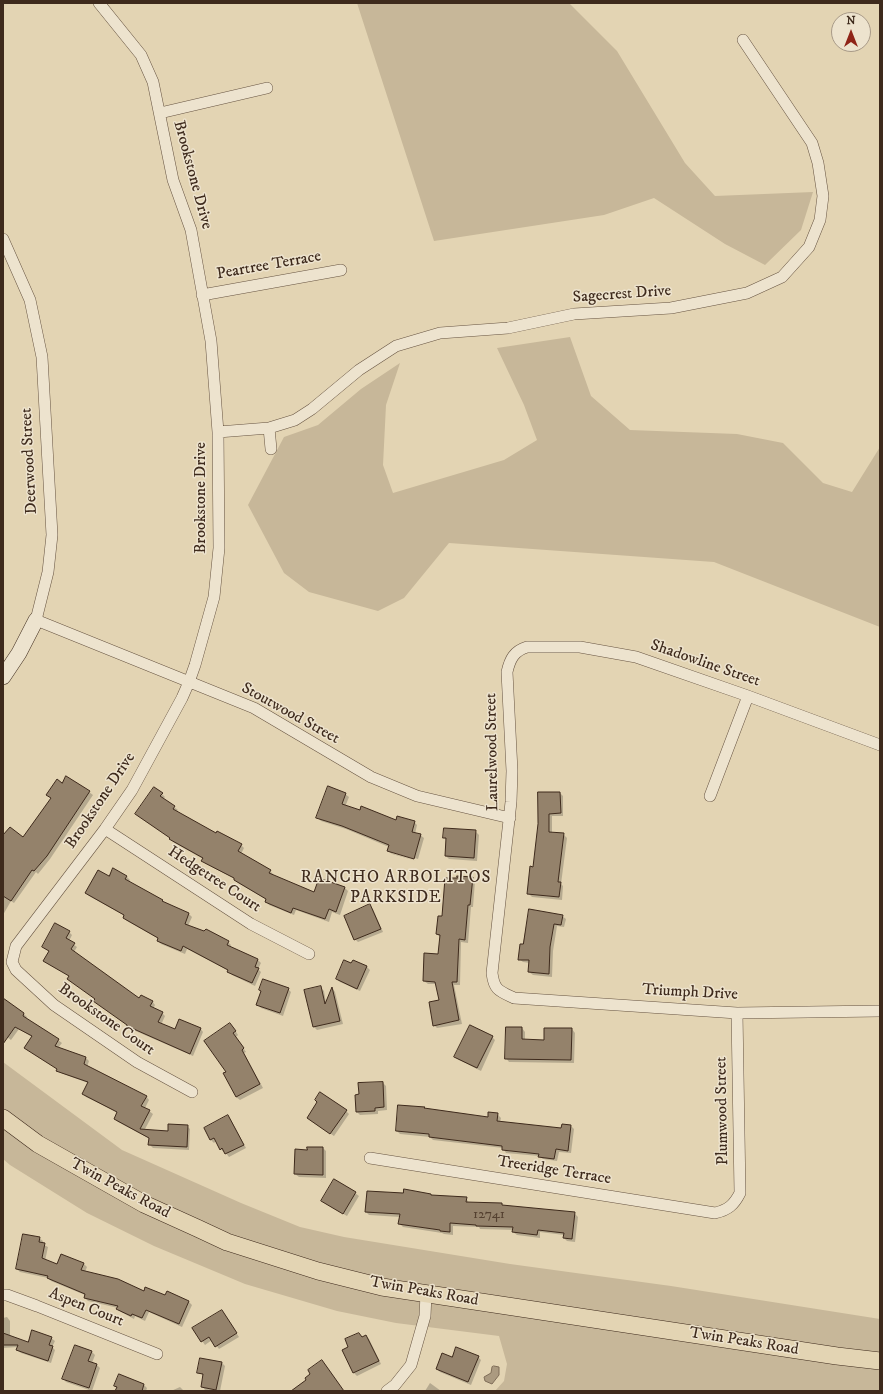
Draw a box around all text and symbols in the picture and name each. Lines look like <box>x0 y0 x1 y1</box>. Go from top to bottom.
north arrow <box>831 12 871 52</box>
text: N <box>846 14 856 28</box>
street label: Brookstone Drive <box>168 119 216 231</box>
street label: Peartree Terrace <box>215 247 323 285</box>
street label: Sagecrest Drive <box>572 282 672 308</box>
street label: Deerwood Street <box>18 407 42 515</box>
street label: Brookstone Drive <box>192 442 212 554</box>
street label: Shadowline Street <box>648 636 762 692</box>
street label: Stoutwood Street <box>238 679 342 749</box>
street label: Laurelwood Street <box>482 693 504 811</box>
street label: Brookstone Drive <box>62 749 140 853</box>
street label: Hedgetree Court <box>164 843 264 917</box>
district label: RANCHO ARBOLITOS PARKSIDE <box>301 868 491 908</box>
street label: Brookstone Court <box>54 980 158 1060</box>
street label: Triumph Drive <box>642 981 738 1005</box>
street label: Plumwood Street <box>712 1057 734 1165</box>
street label: Treeridge Terrace <box>496 1153 612 1189</box>
street label: Twin Peaks Road <box>67 1155 173 1223</box>
house number: 12741 <box>473 1207 505 1223</box>
street label: Twin Peaks Road <box>368 1273 480 1311</box>
street label: Aspen Court <box>46 1284 126 1332</box>
street label: Twin Peaks Road <box>688 1324 800 1360</box>

